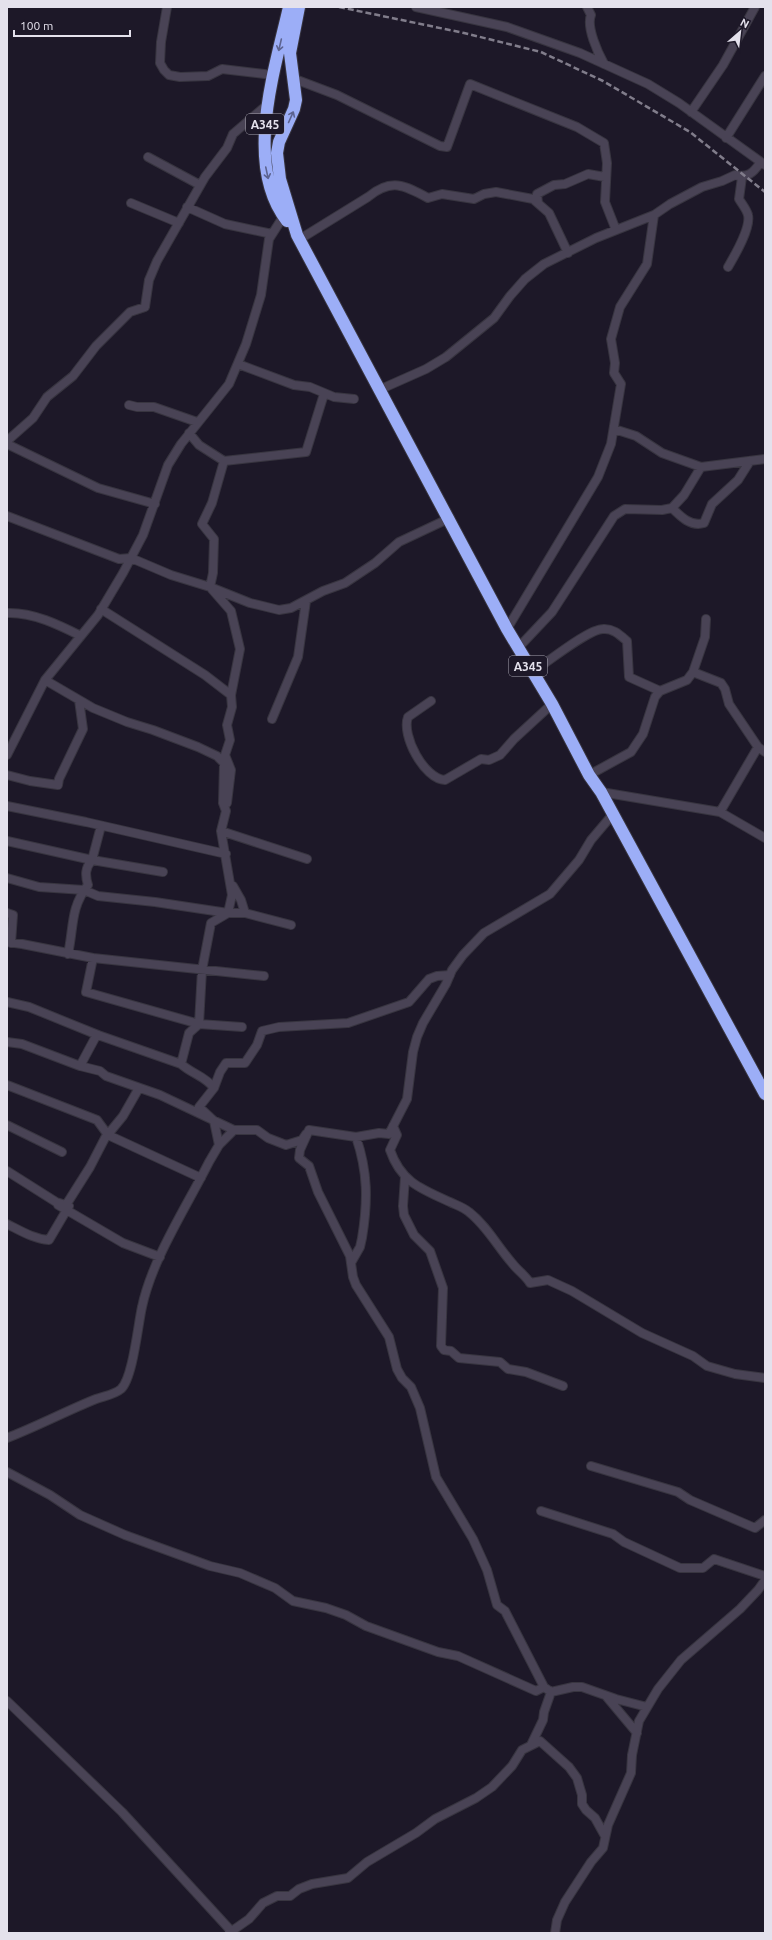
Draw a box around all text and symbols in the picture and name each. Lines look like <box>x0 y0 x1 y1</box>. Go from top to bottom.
scale bar <box>14 12 130 38</box>
north arrow <box>720 12 760 52</box>
text: N <box>738 16 751 30</box>
text: 100 m <box>20 19 53 32</box>
one-way arrow <box>276 38 284 51</box>
one-way arrow <box>288 112 295 124</box>
road number: A345 <box>246 114 284 134</box>
one-way arrow <box>264 166 272 179</box>
road number: A345 <box>509 656 547 676</box>

